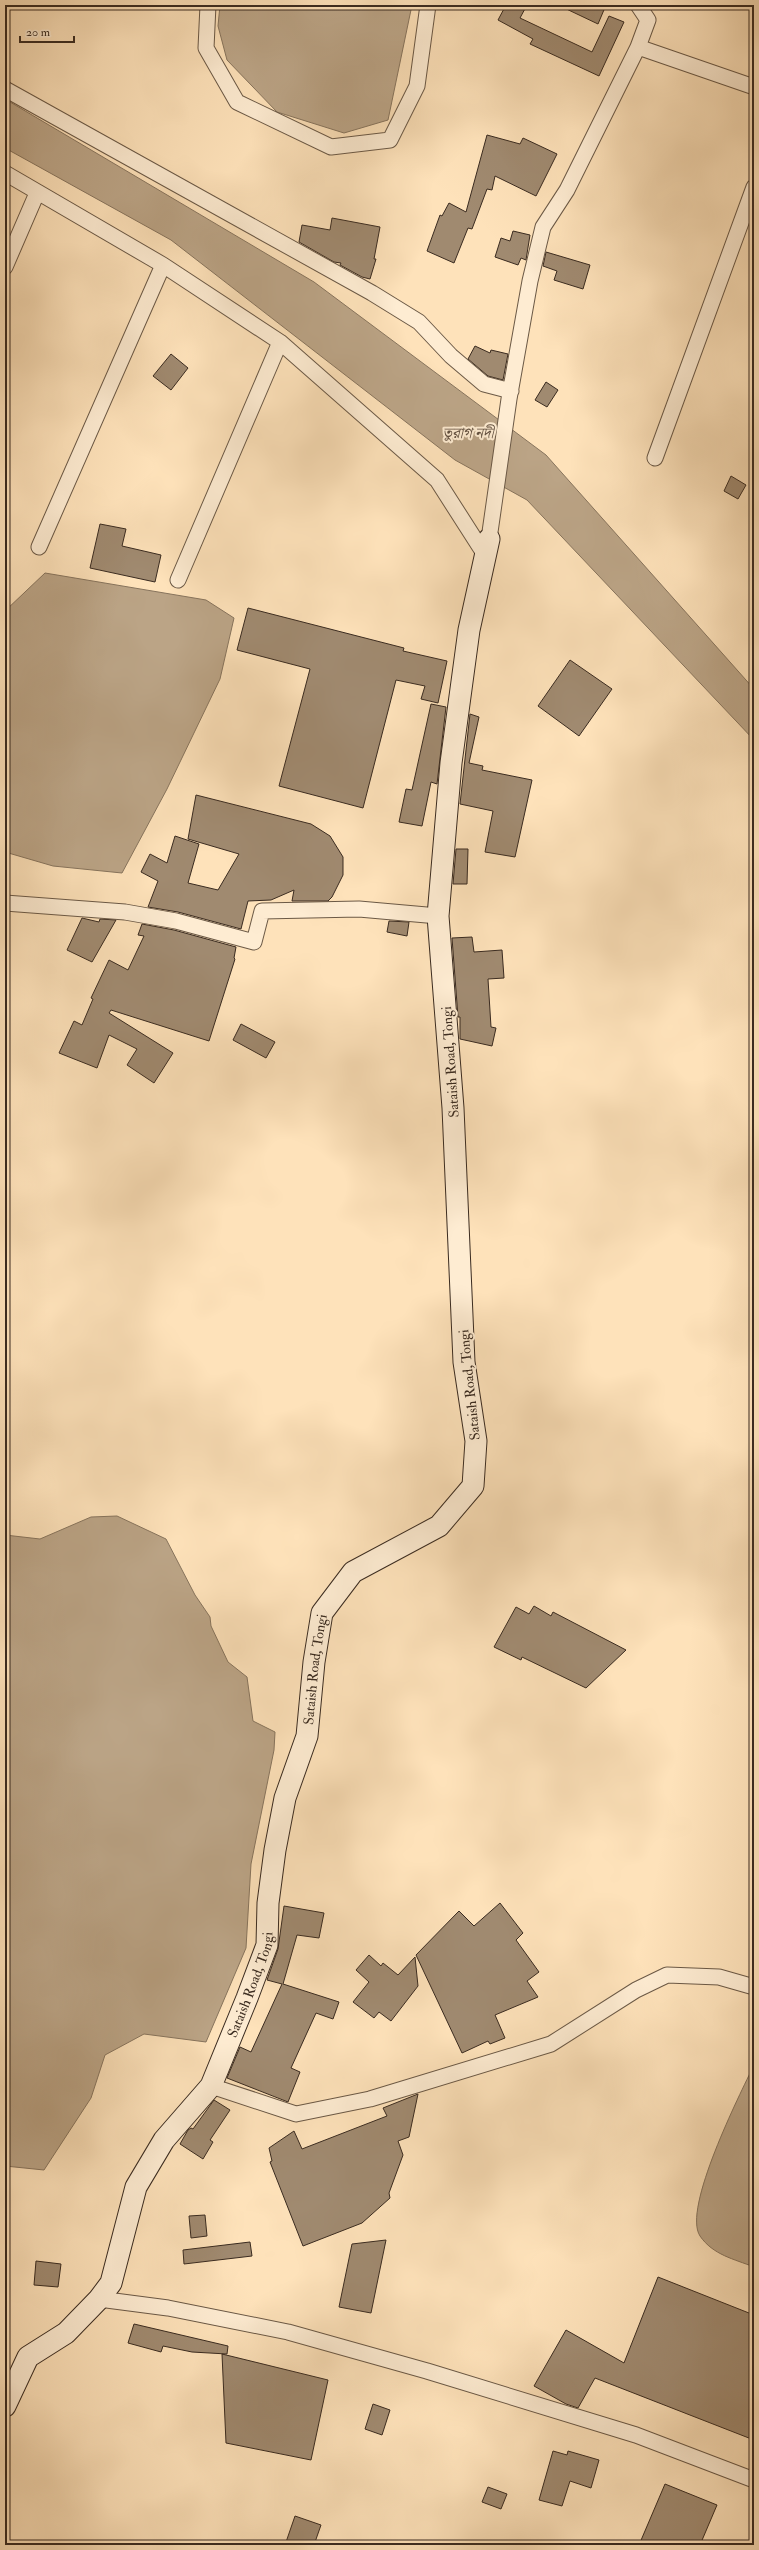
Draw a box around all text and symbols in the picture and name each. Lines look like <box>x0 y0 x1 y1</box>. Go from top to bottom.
scale bar <box>20 18 74 44</box>
text: 20 m <box>26 25 51 40</box>
water label: তুরাগ নদী <box>443 424 495 443</box>
street label: Sataish Road, Tongi <box>438 1006 463 1118</box>
street label: Sataish Road, Tongi <box>455 1328 484 1441</box>
street label: Sataish Road, Tongi <box>300 1613 331 1726</box>
street label: Sataish Road, Tongi <box>224 1932 276 2040</box>

